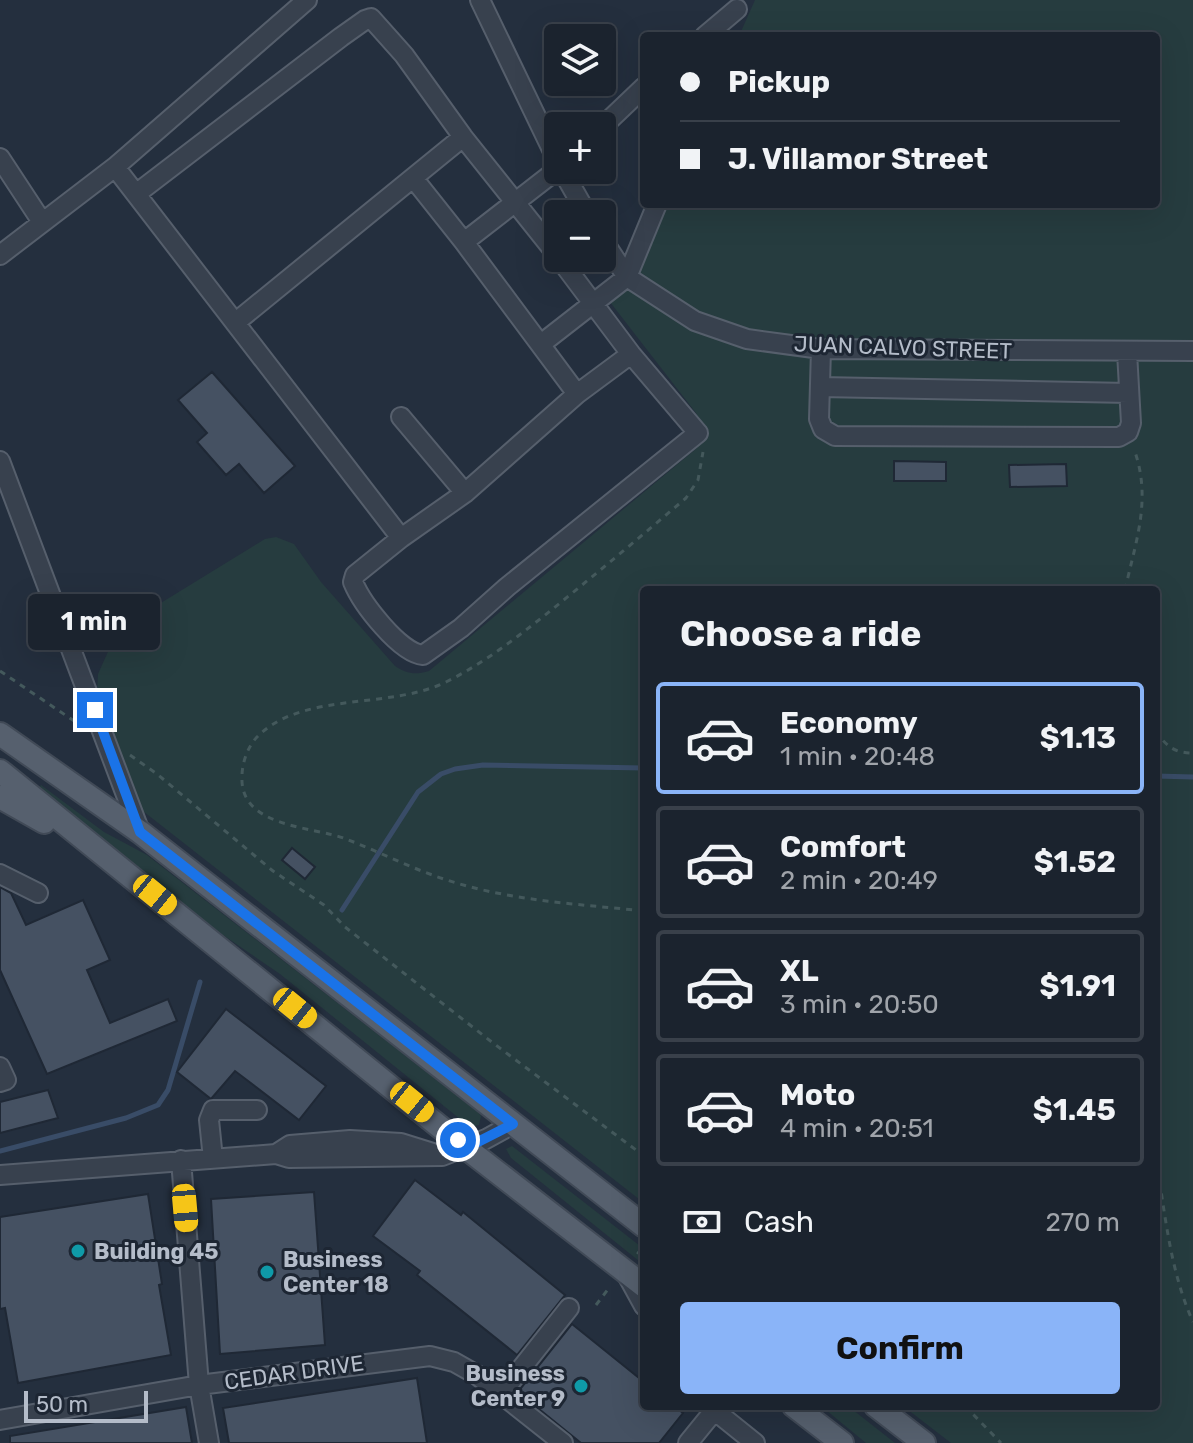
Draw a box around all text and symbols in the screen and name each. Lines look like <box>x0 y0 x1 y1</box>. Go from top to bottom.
map controls <box>544 24 616 272</box>
button: layers <box>544 24 616 96</box>
text: Pickup <box>728 64 830 100</box>
button: + <box>544 112 616 184</box>
text: J. Villamor Street <box>728 141 988 177</box>
button: − <box>544 200 616 272</box>
street label: JUAN CALVO STREET <box>793 330 1013 365</box>
callout: 1 min <box>29 594 161 650</box>
text: 1 min <box>61 606 127 637</box>
text: Choose a ride <box>680 612 921 655</box>
route end <box>77 692 113 728</box>
icon: car <box>684 702 756 774</box>
text: Economy <box>780 705 918 741</box>
text: $1.13 <box>1040 720 1116 756</box>
text: 1 min · 20:48 <box>780 741 935 772</box>
icon: car <box>684 826 756 898</box>
text: Comfort <box>780 829 906 865</box>
text: $1.52 <box>1034 844 1116 880</box>
text: 2 min · 20:49 <box>780 865 938 896</box>
car <box>129 871 181 919</box>
icon: car <box>684 950 756 1022</box>
text: XL <box>780 953 819 989</box>
text: $1.91 <box>1040 968 1116 1004</box>
car <box>269 984 321 1032</box>
text: 3 min · 20:50 <box>780 989 939 1020</box>
icon: car <box>684 1074 756 1146</box>
text: Moto <box>780 1077 855 1113</box>
car <box>386 1078 438 1126</box>
text: $1.45 <box>1033 1092 1116 1128</box>
text: 4 min · 20:51 <box>780 1113 934 1144</box>
route start <box>440 1122 476 1158</box>
car <box>171 1183 199 1233</box>
icon: cash <box>680 1200 724 1244</box>
text: Cash <box>744 1204 814 1240</box>
text: 270 m <box>1045 1207 1120 1238</box>
place label: Building 45 <box>94 1238 218 1265</box>
marker: Building 45 <box>69 1242 87 1260</box>
place label: Business Center 18 <box>283 1246 389 1298</box>
marker: Business Center 18 <box>258 1263 276 1281</box>
button: Confirm <box>680 1302 1120 1394</box>
street label: CEDAR DRIVE <box>223 1349 366 1396</box>
place label: Business Center 9 <box>465 1360 565 1412</box>
marker: Business Center 9 <box>572 1377 590 1395</box>
scale bar <box>24 1387 148 1423</box>
text: 50 m <box>36 1391 88 1418</box>

